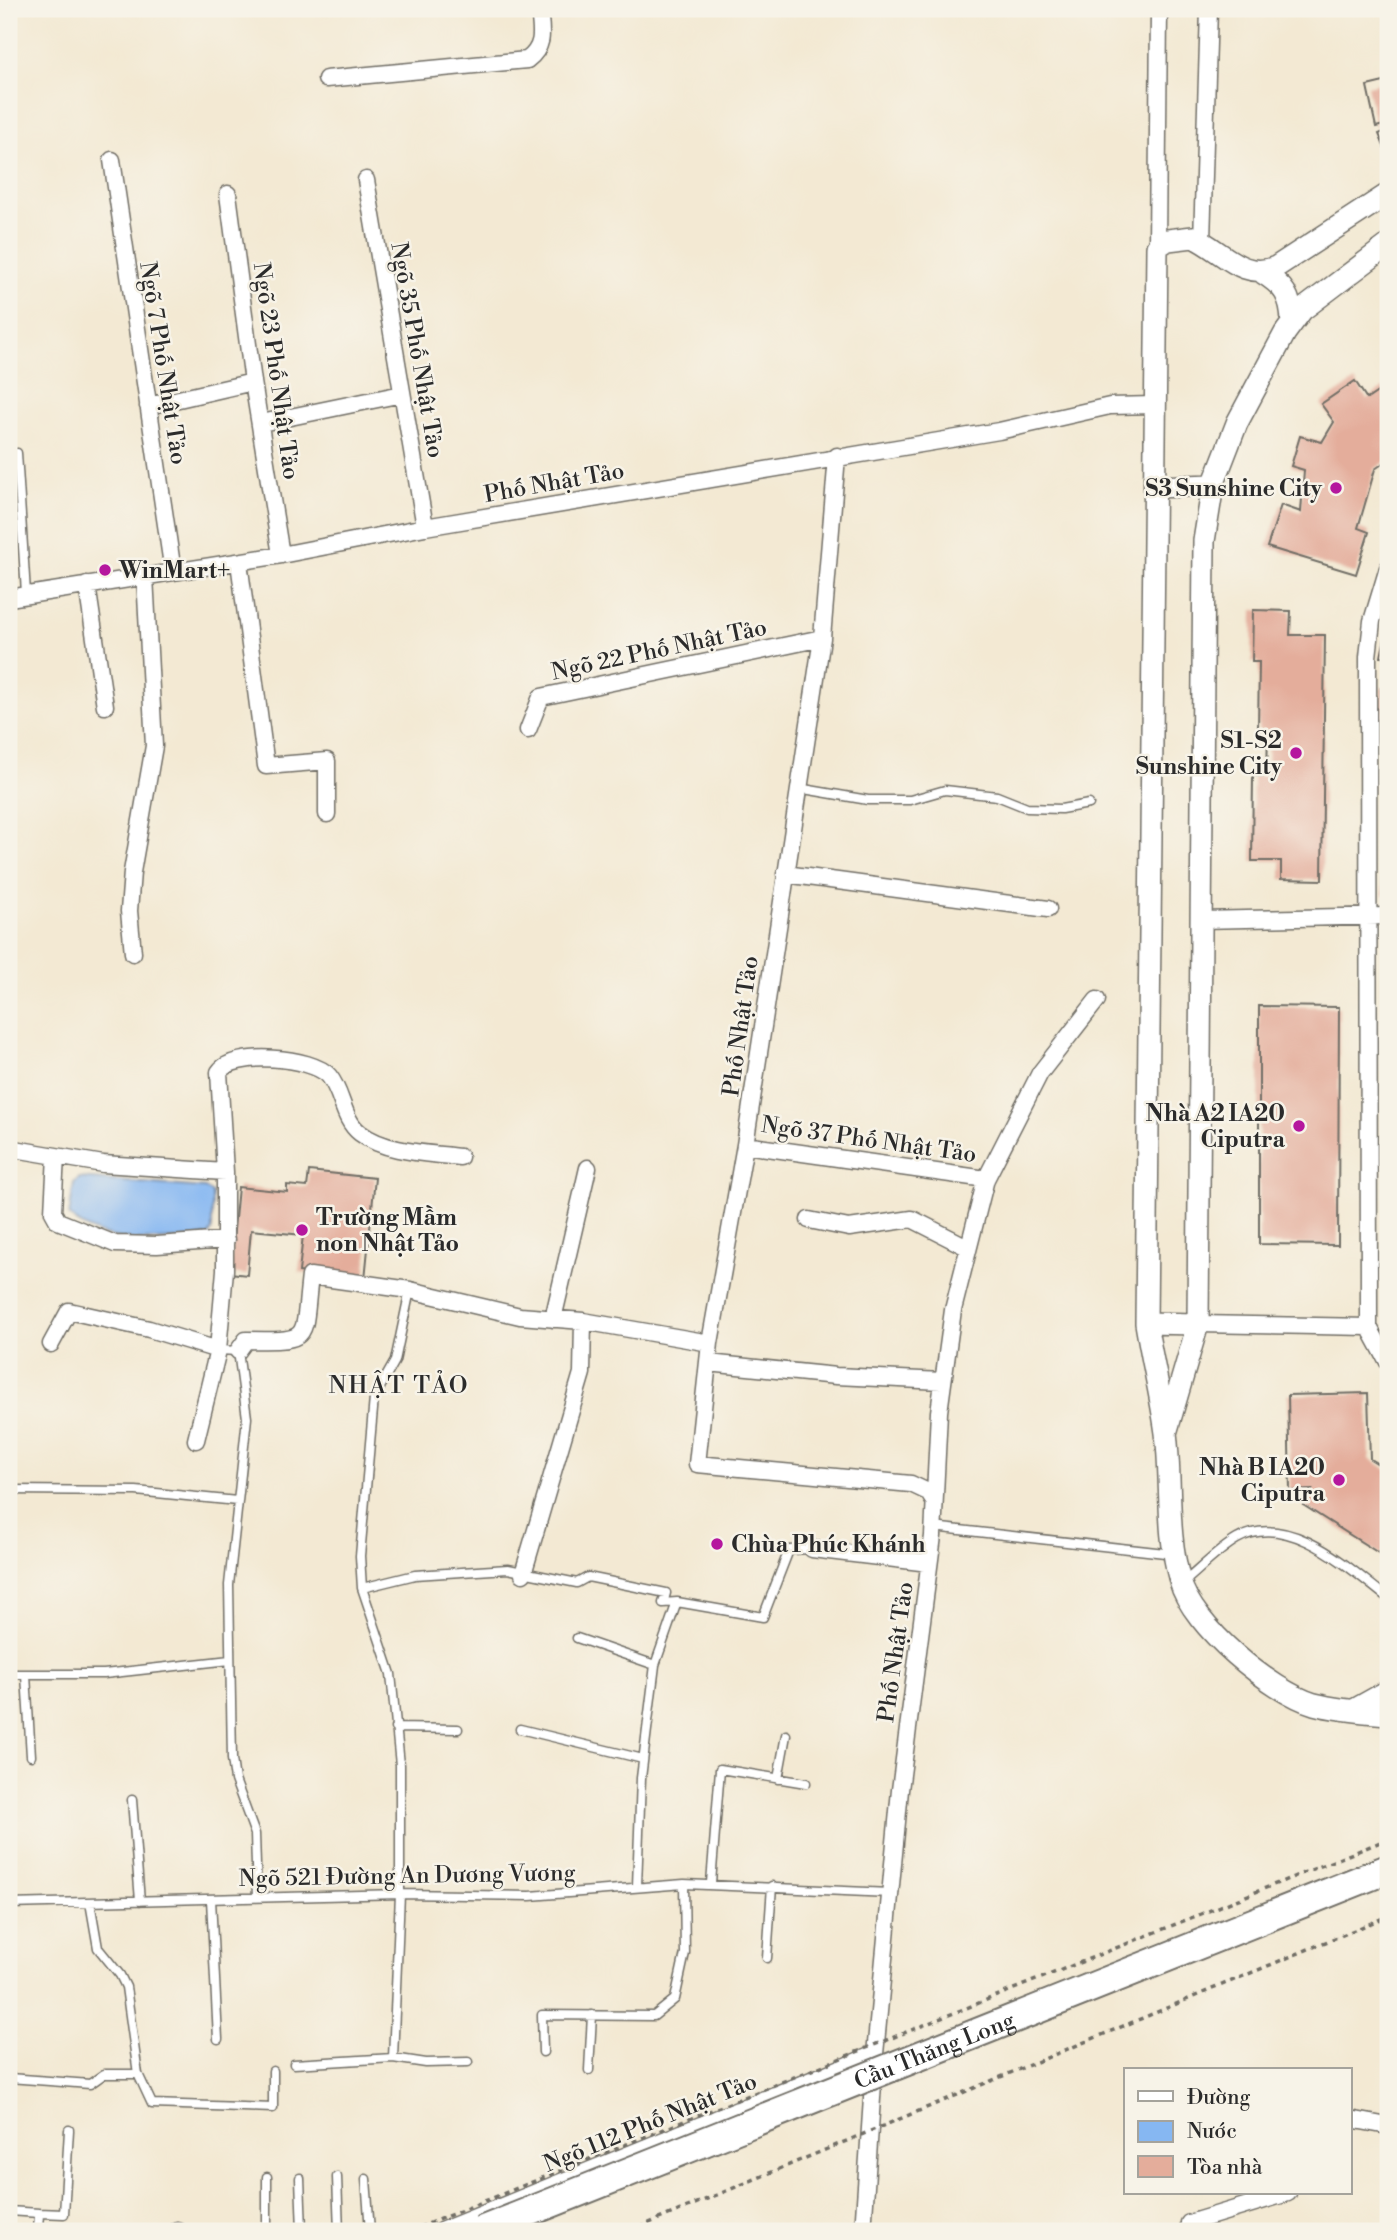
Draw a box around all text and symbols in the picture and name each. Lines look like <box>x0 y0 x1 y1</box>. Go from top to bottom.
street label: Ngõ 35 Phố Nhật Tảo <box>384 240 450 460</box>
street label: Ngõ 7 Phố Nhật Tảo <box>133 260 193 467</box>
street label: Ngõ 23 Phố Nhật Tảo <box>247 261 305 482</box>
street label: Phố Nhật Tảo <box>482 457 626 509</box>
place label: S3 Sunshine City <box>1145 475 1322 503</box>
marker: S3 Sunshine City <box>1328 480 1344 496</box>
place label: WinMart+ <box>118 557 230 585</box>
marker: WinMart+ <box>97 562 113 578</box>
street label: Ngõ 22 Phố Nhật Tảo <box>549 613 769 686</box>
place label: S1-S2 Sunshine City <box>1136 727 1282 781</box>
marker: S1-S2 Sunshine City <box>1288 745 1304 761</box>
street label: Phố Nhật Tảo <box>717 954 765 1098</box>
place label: Nhà A2 IA20 Ciputra <box>1146 1100 1286 1154</box>
street label: Ngõ 37 Phố Nhật Tảo <box>759 1111 978 1169</box>
marker: Nhà A2 IA20 Ciputra <box>1291 1118 1307 1134</box>
place label: Trường Mầm non Nhật Tảo <box>316 1204 459 1258</box>
marker: Trường Mầm non Nhật Tảo <box>294 1222 310 1238</box>
district label: NHẬT TẢO <box>328 1370 470 1401</box>
place label: Nhà B IA20 Ciputra <box>1199 1454 1326 1508</box>
marker: Nhà B IA20 Ciputra <box>1331 1472 1347 1488</box>
place label: Chùa Phúc Khánh <box>731 1531 926 1559</box>
marker: Chùa Phúc Khánh <box>709 1536 725 1552</box>
street label: Phố Nhật Tảo <box>872 1580 920 1724</box>
street label: Ngõ 521 Đường An Dương Vương <box>238 1859 576 1893</box>
street label: Cầu Thăng Long <box>850 2006 1019 2096</box>
street label: Ngõ 112 Phố Nhật Tảo <box>540 2067 761 2179</box>
legend <box>1124 2068 1352 2194</box>
text: Đường <box>1187 2085 1251 2111</box>
text: Nước <box>1187 2119 1237 2145</box>
text: Tòa nhà <box>1187 2155 1263 2181</box>

